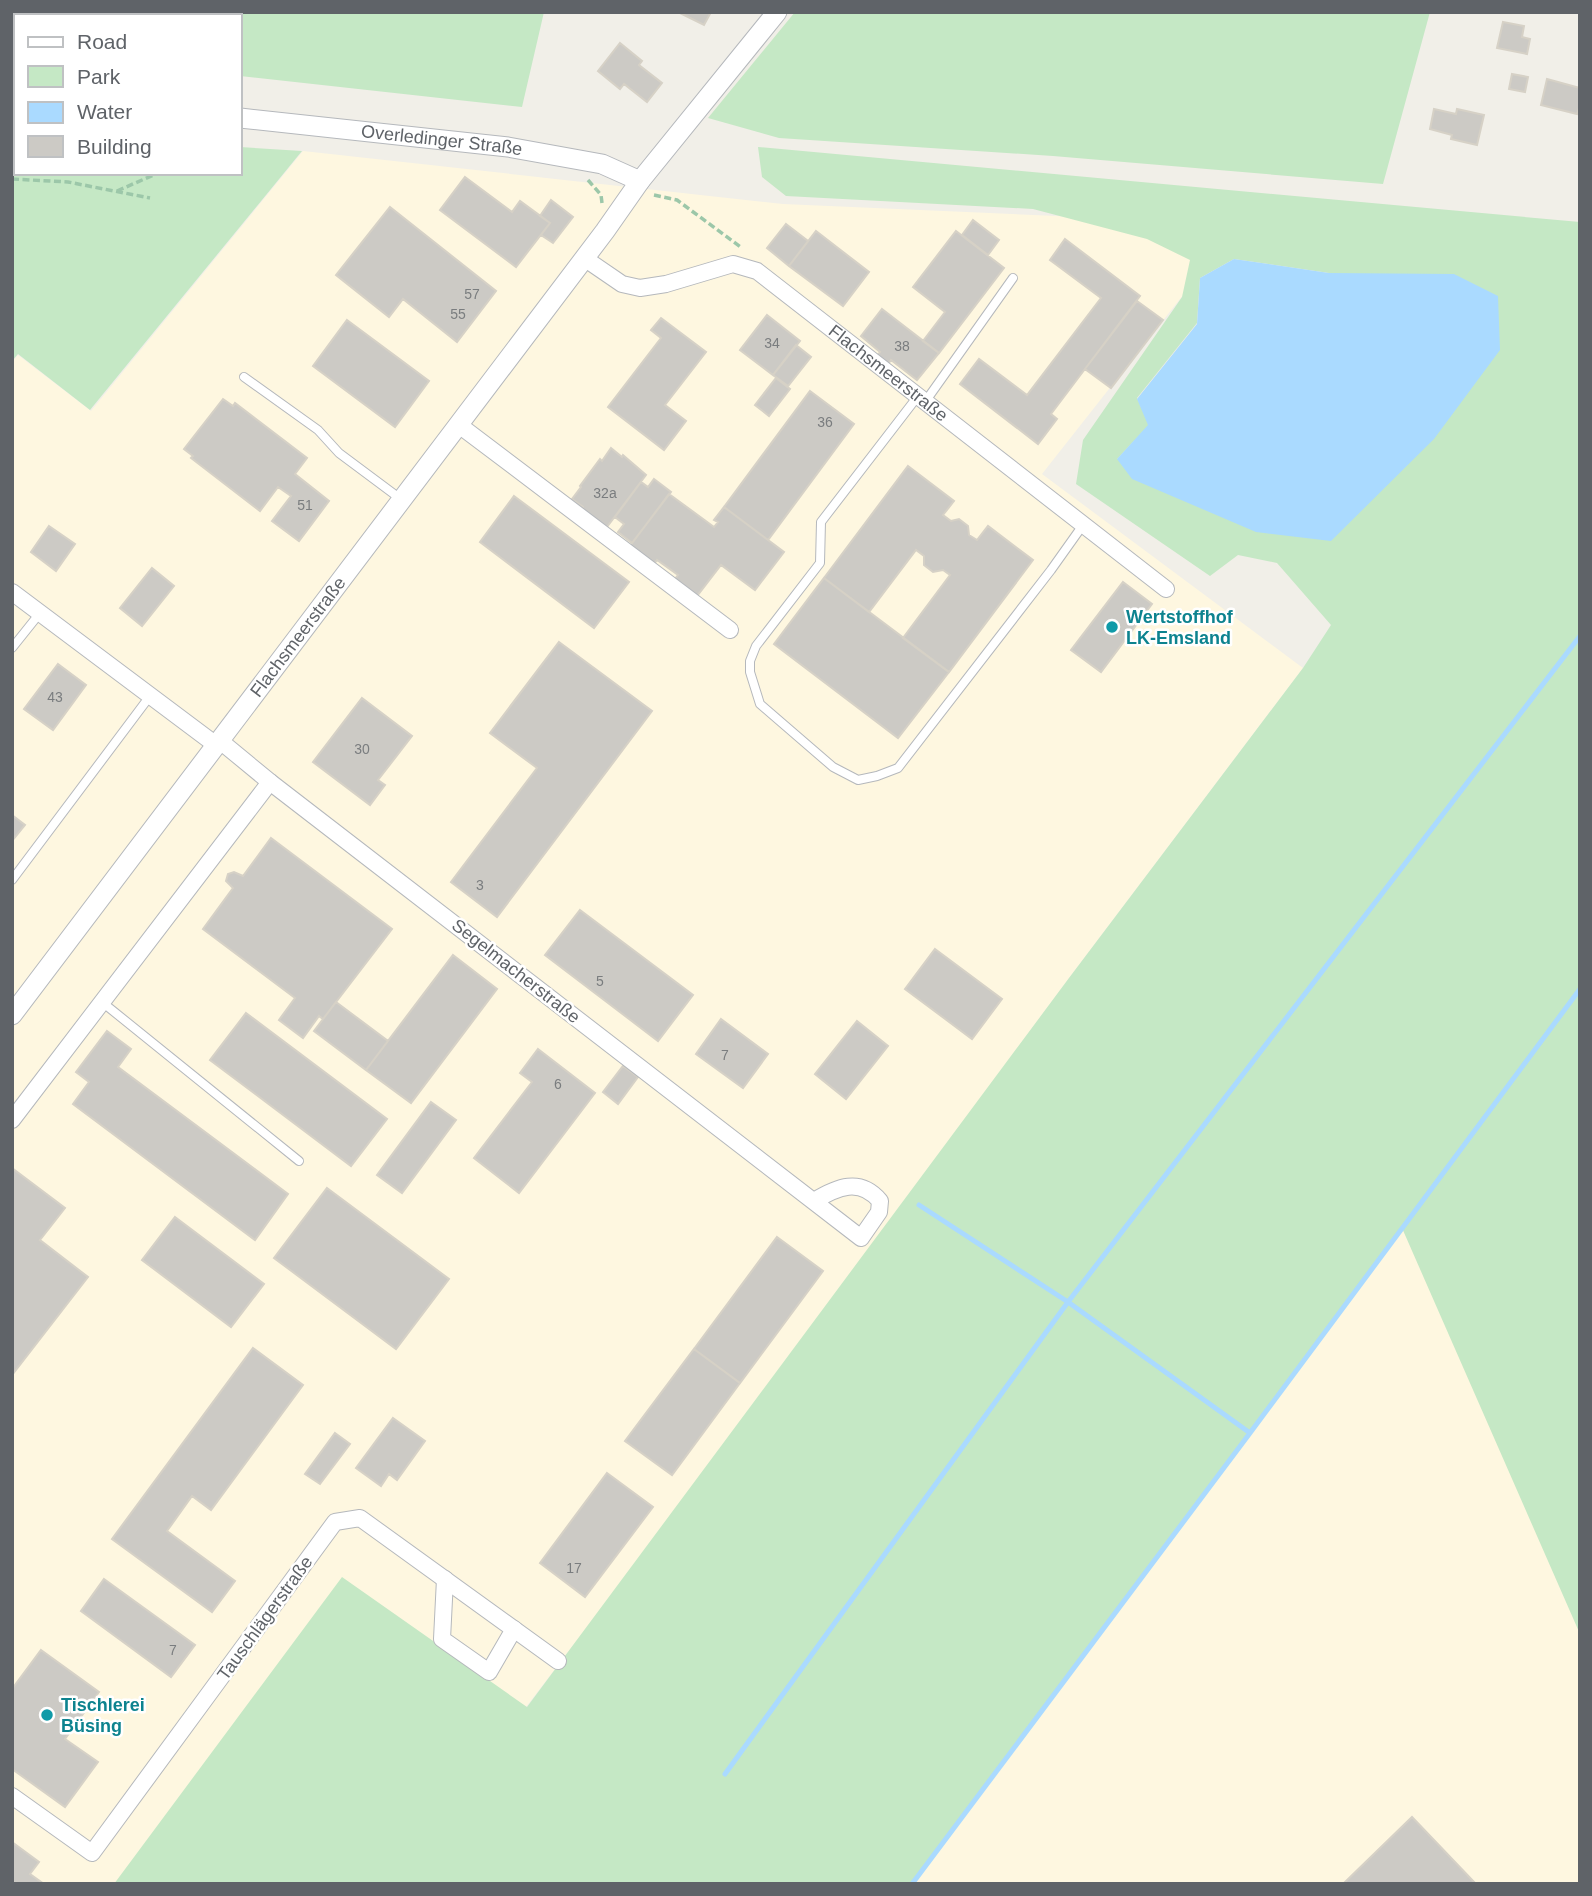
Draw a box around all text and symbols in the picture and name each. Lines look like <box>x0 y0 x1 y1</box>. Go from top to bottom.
legend <box>14 14 242 175</box>
text: Road <box>77 30 127 53</box>
text: Park <box>77 65 121 88</box>
text: Water <box>77 100 132 123</box>
street label: Overledinger Straße <box>360 121 524 159</box>
text: Building <box>77 135 152 158</box>
house number: 57 <box>464 286 480 302</box>
house number: 55 <box>450 306 466 322</box>
street label: Flachsmeerstraße <box>825 321 952 425</box>
house number: 34 <box>764 335 780 351</box>
house number: 38 <box>894 338 910 354</box>
house number: 36 <box>817 414 833 430</box>
house number: 32a <box>593 485 617 501</box>
house number: 51 <box>297 497 313 513</box>
street label: Flachsmeerstraße <box>246 573 350 701</box>
place label: Wertstoffhof LK-Emsland <box>1126 607 1234 648</box>
marker: Wertstoffhof LK-Emsland <box>1104 619 1120 635</box>
house number: 43 <box>47 689 63 705</box>
house number: 30 <box>354 741 370 757</box>
house number: 3 <box>476 877 484 893</box>
street label: Segelmacherstraße <box>448 915 584 1027</box>
house number: 5 <box>596 973 604 989</box>
house number: 7 <box>721 1047 729 1063</box>
house number: 6 <box>554 1076 562 1092</box>
street label: Tauschlägerstraße <box>213 1552 317 1684</box>
house number: 17 <box>566 1560 582 1576</box>
house number: 7 <box>169 1642 177 1658</box>
place label: Tischlerei Büsing <box>61 1695 145 1736</box>
marker: Tischlerei Büsing <box>39 1707 55 1723</box>

